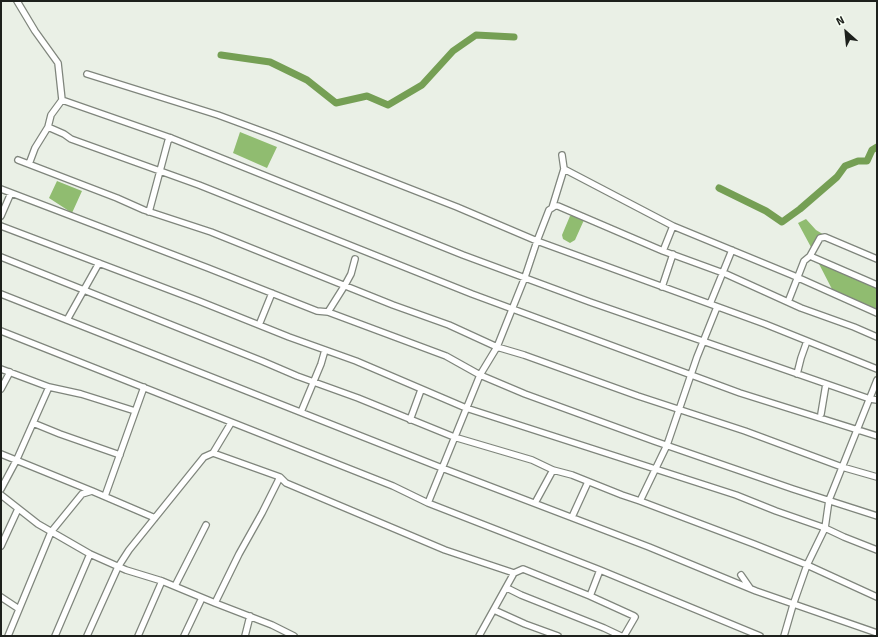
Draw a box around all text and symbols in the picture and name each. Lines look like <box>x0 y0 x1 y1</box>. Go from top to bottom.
north arrow <box>826 12 866 52</box>
text: N <box>834 13 847 28</box>

